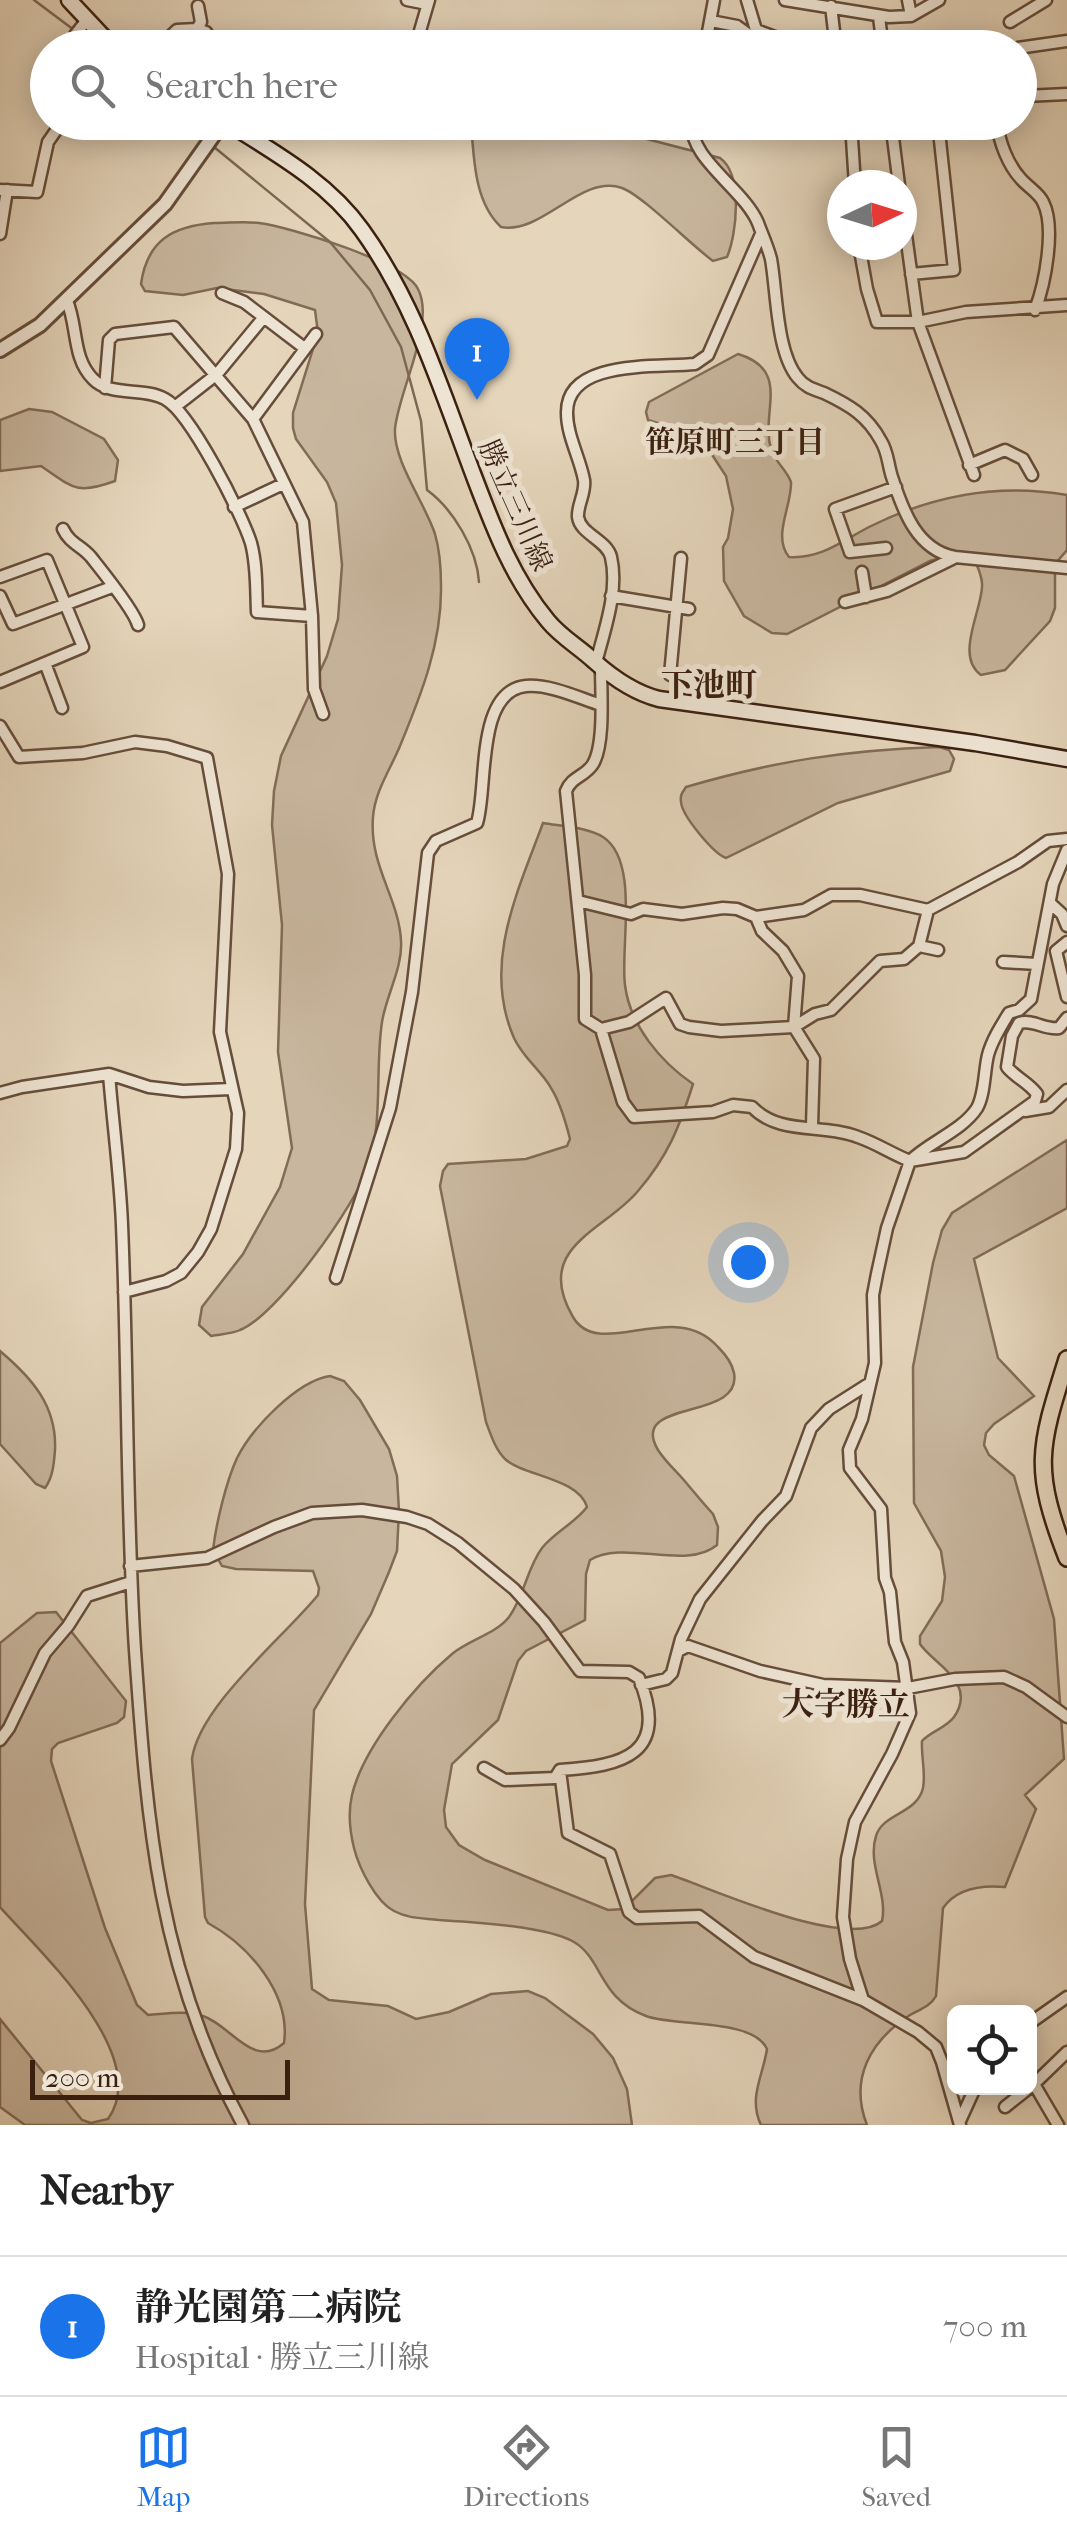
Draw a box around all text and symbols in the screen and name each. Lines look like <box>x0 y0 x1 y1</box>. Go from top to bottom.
search box <box>30 30 1037 140</box>
icon: search <box>65 58 120 113</box>
text: Search here <box>145 63 338 108</box>
north arrow <box>827 170 917 260</box>
pin: 1 <box>444 318 510 400</box>
district label: 笹原町三丁目 <box>645 425 825 460</box>
street label: 勝立三川線 <box>472 435 559 576</box>
district label: 下池町 <box>661 667 757 704</box>
your location <box>723 1237 774 1288</box>
district label: 大字勝立 <box>782 1686 910 1723</box>
map controls <box>947 2005 1037 2095</box>
button: locate <box>947 2005 1037 2095</box>
scale bar <box>30 2055 290 2100</box>
text: 200 m <box>45 2061 120 2094</box>
text: Nearby <box>40 2166 172 2215</box>
text: 静光園第二病院 <box>135 2285 401 2330</box>
text: 1 <box>67 2308 78 2345</box>
text: 700 m <box>943 2308 1027 2345</box>
text: Hospital · 勝立三川線 <box>135 2339 430 2376</box>
tab: Map <box>136 2420 191 2513</box>
tab: Directions <box>463 2420 589 2513</box>
tab: Saved <box>861 2420 931 2513</box>

